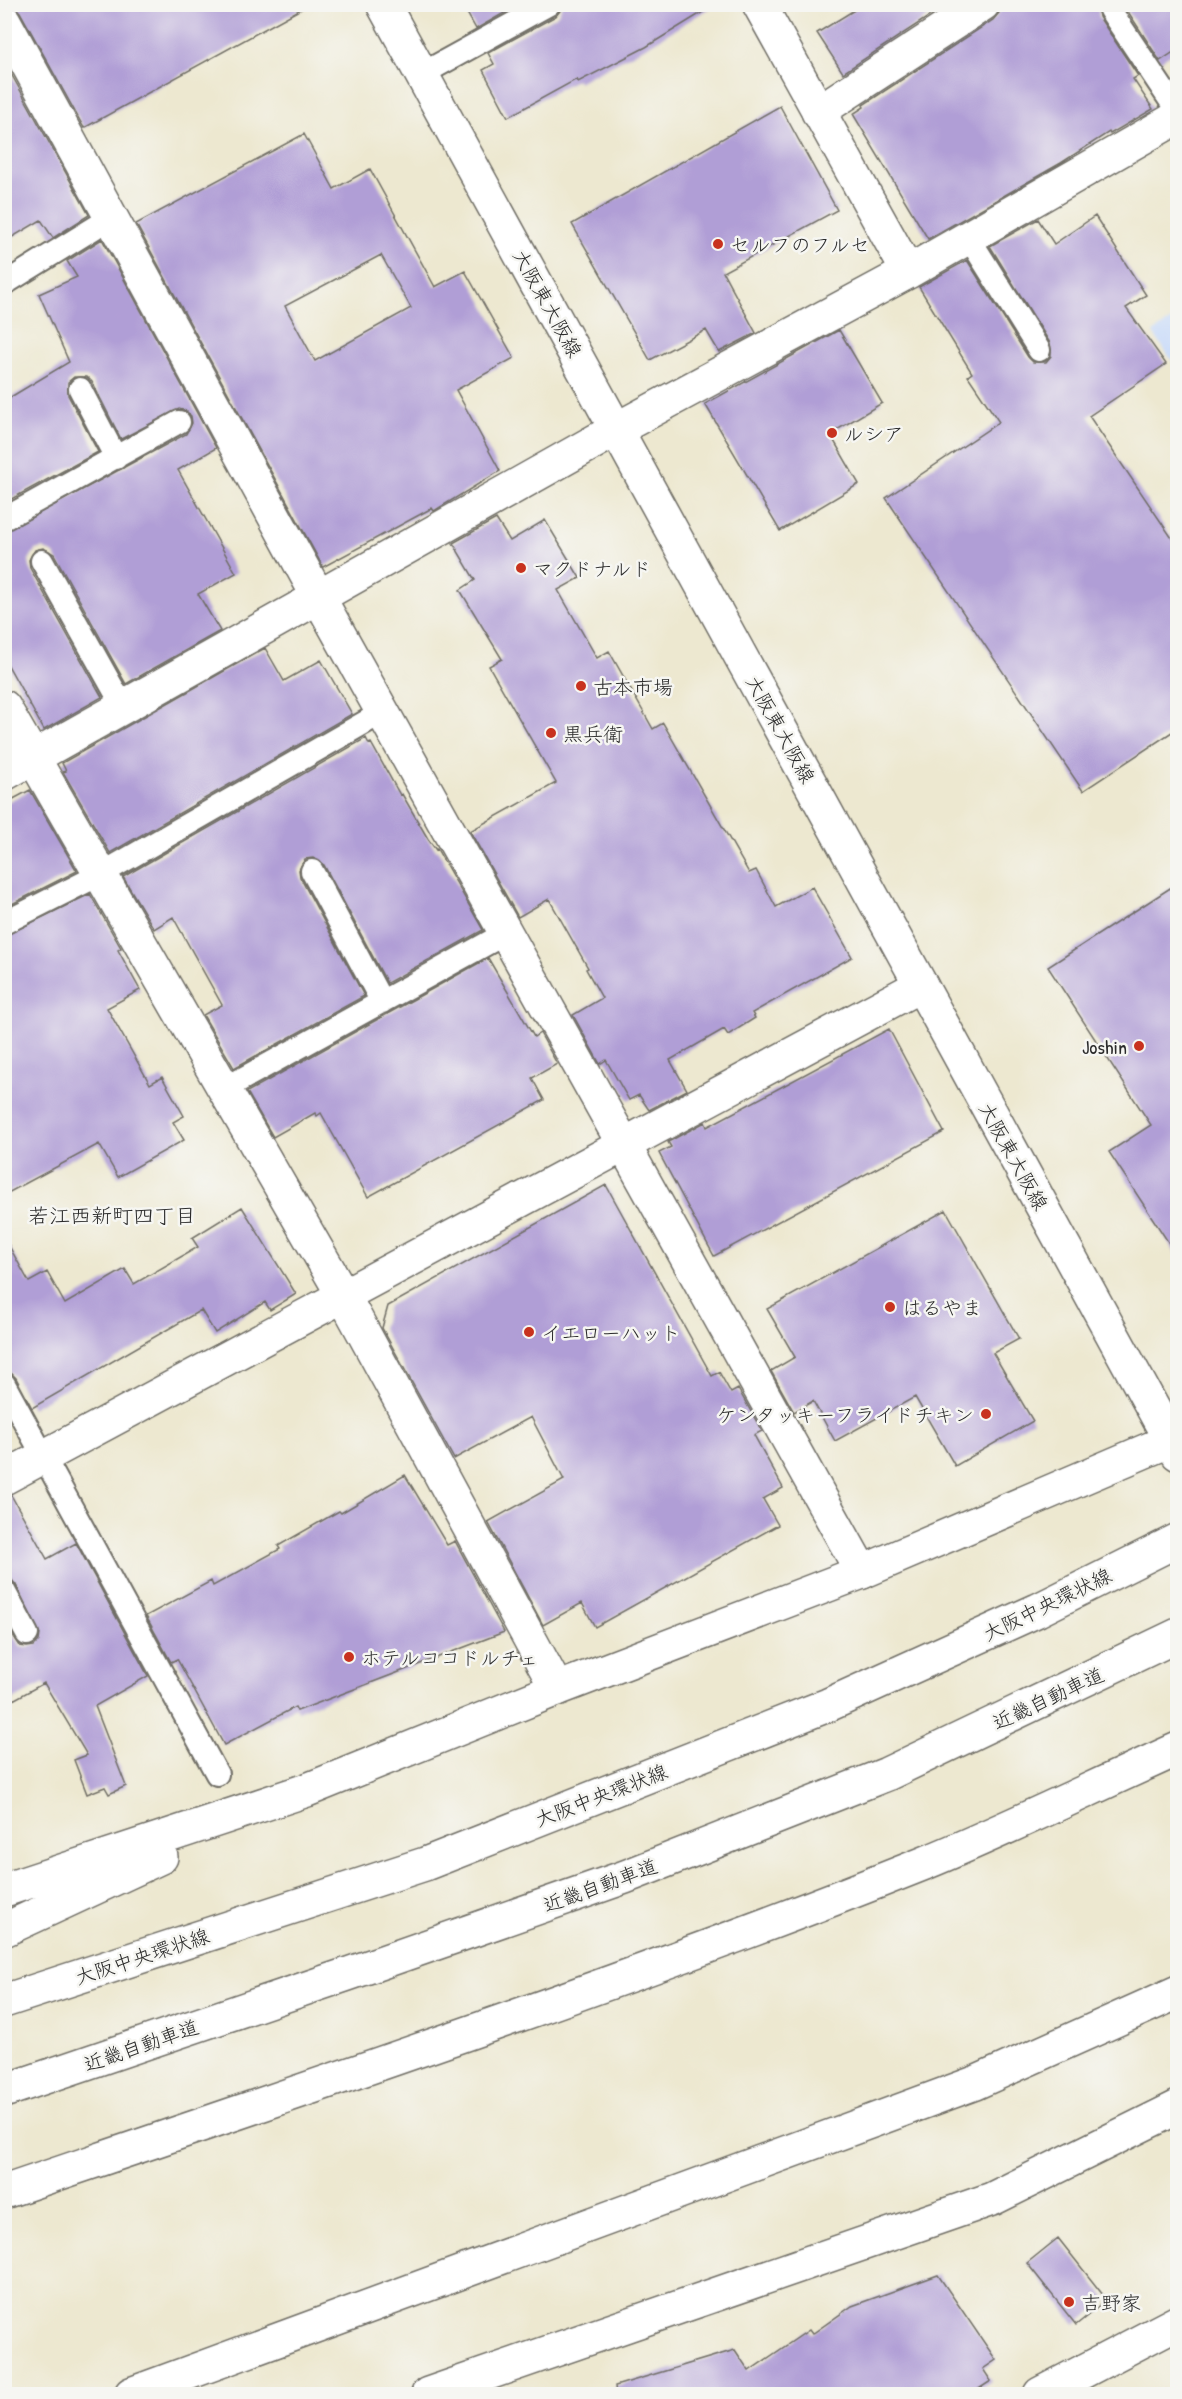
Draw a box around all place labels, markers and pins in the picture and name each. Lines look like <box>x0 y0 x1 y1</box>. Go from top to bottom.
place label: セルフのフルセ <box>730 231 870 258</box>
marker: セルフのフルセ <box>711 237 725 251</box>
place label: ルシア <box>844 420 904 447</box>
marker: ルシア <box>825 426 839 440</box>
place label: マクドナルド <box>533 555 651 582</box>
marker: マクドナルド <box>514 561 528 575</box>
place label: 古本市場 <box>593 673 673 700</box>
marker: 古本市場 <box>574 679 588 693</box>
place label: 黒兵衛 <box>563 720 623 747</box>
marker: 黒兵衛 <box>544 726 558 740</box>
place label: Joshin <box>1082 1033 1127 1060</box>
marker: Joshin <box>1132 1039 1146 1053</box>
place label: はるやま <box>902 1294 982 1321</box>
marker: はるやま <box>883 1300 897 1314</box>
place label: イエローハット <box>541 1319 681 1346</box>
marker: イエローハット <box>522 1325 536 1339</box>
place label: ケンタッキーフライドチキン <box>716 1401 974 1428</box>
marker: ケンタッキーフライドチキン <box>979 1407 993 1421</box>
place label: ホテルココドルチェ <box>361 1644 538 1671</box>
marker: ホテルココドルチェ <box>342 1650 356 1664</box>
place label: 吉野家 <box>1081 2289 1141 2316</box>
marker: 吉野家 <box>1062 2295 1076 2309</box>

